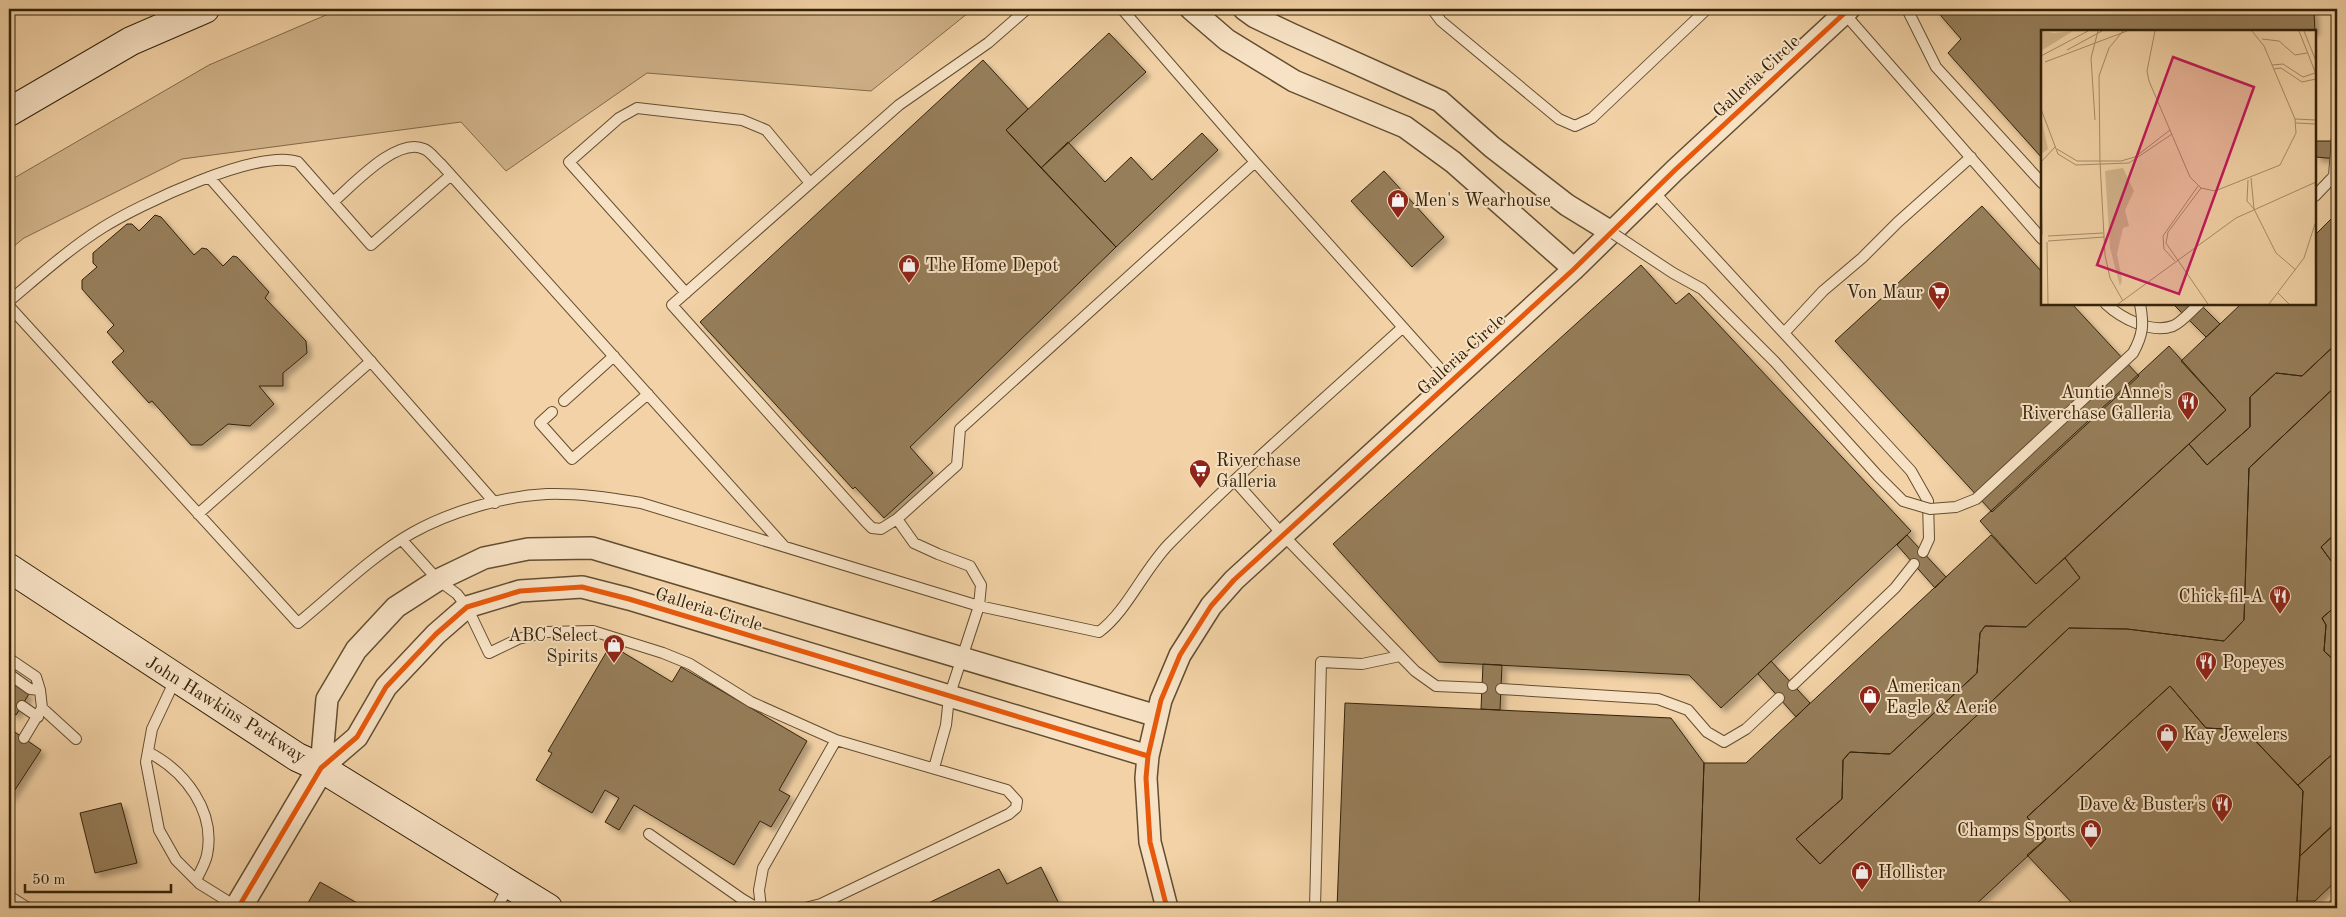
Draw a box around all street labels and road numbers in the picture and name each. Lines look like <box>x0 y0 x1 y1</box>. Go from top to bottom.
street label: Galleria Circle <box>1710 32 1804 121</box>
street label: Galleria Circle <box>1414 311 1509 399</box>
street label: Galleria Circle <box>653 585 765 635</box>
street label: John Hawkins Parkway <box>142 653 309 767</box>

